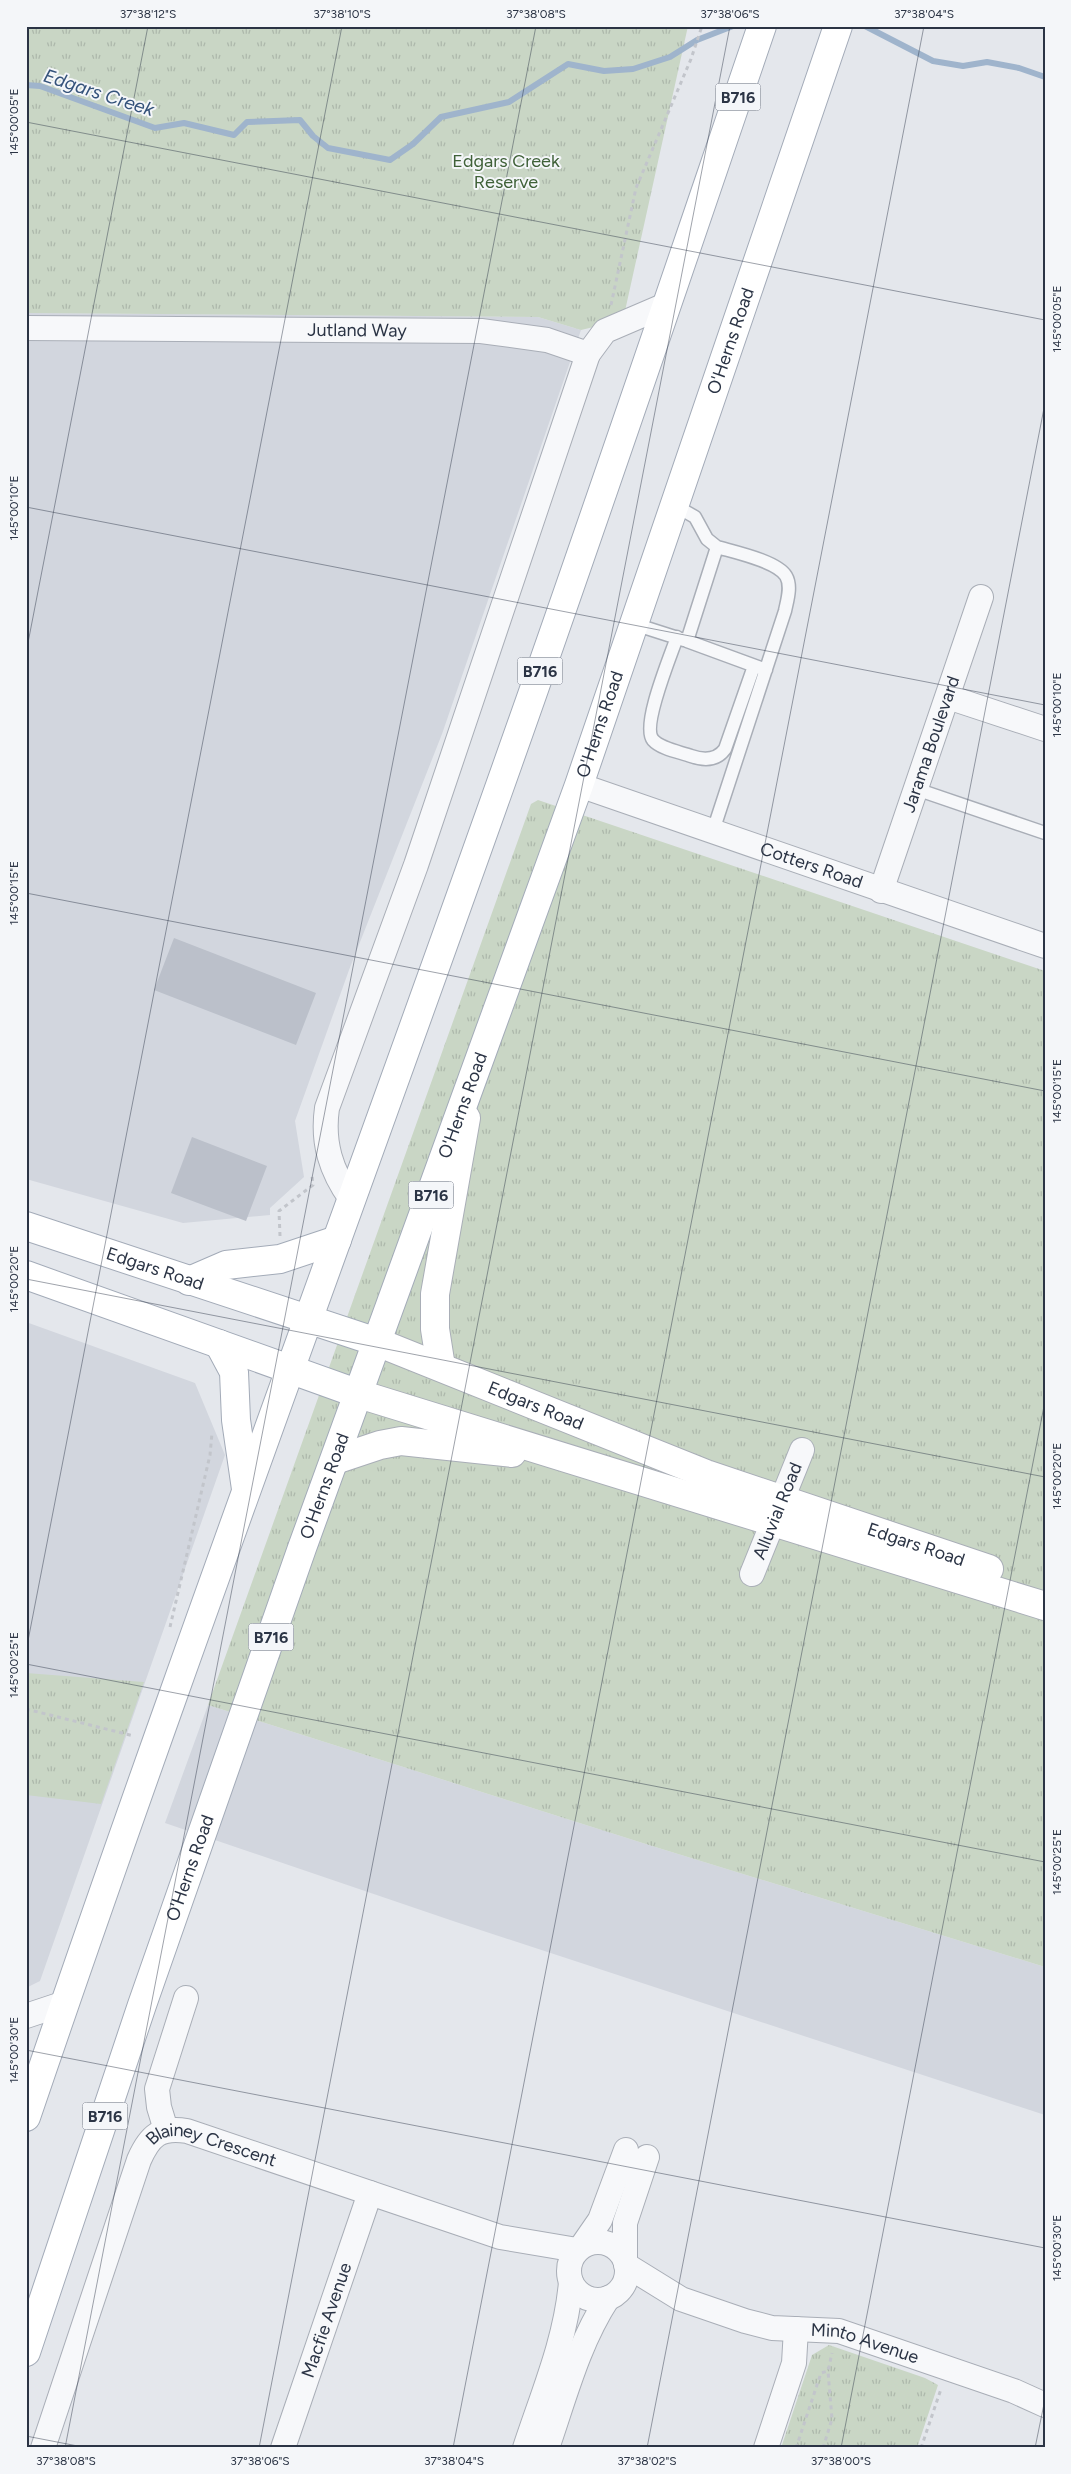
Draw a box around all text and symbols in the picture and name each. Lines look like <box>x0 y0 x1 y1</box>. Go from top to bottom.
text: 37°38'12"S <box>120 7 176 21</box>
text: 37°38'10"S <box>313 7 371 21</box>
text: 37°38'08"S <box>506 7 566 21</box>
text: 37°38'06"S <box>700 7 760 21</box>
text: 37°38'04"S <box>894 7 954 21</box>
water label: Edgars Creek <box>41 64 158 121</box>
road number: B716 <box>716 84 760 110</box>
text: 145°00'05"E <box>7 88 21 156</box>
park label: Edgars Creek Reserve <box>452 150 560 193</box>
street label: O'Herns Road <box>702 285 759 397</box>
text: 145°00'05"E <box>1050 285 1064 353</box>
street label: Jutland Way <box>307 319 407 342</box>
text: 145°00'10"E <box>7 475 21 541</box>
road number: B716 <box>518 658 562 684</box>
street label: O'Herns Road <box>571 668 628 781</box>
text: 145°00'10"E <box>1050 672 1064 738</box>
street label: Jarama Boulevard <box>898 673 964 815</box>
street label: Cotters Road <box>757 837 866 893</box>
text: 145°00'15"E <box>7 861 21 925</box>
street label: O'Herns Road <box>433 1049 492 1161</box>
text: 145°00'15"E <box>1050 1059 1064 1123</box>
road number: B716 <box>408 1182 454 1208</box>
street label: Edgars Road <box>104 1242 207 1295</box>
text: 145°00'20"E <box>7 1246 21 1312</box>
street label: Edgars Road <box>485 1377 587 1435</box>
street label: O'Herns Road <box>295 1430 354 1542</box>
text: 145°00'20"E <box>1050 1443 1064 1509</box>
street label: Alluvial Road <box>748 1459 807 1563</box>
street label: Edgars Road <box>864 1518 968 1571</box>
road number: B716 <box>248 1624 294 1650</box>
text: 145°00'25"E <box>7 1632 21 1698</box>
street label: O'Herns Road <box>161 1812 219 1924</box>
text: 145°00'25"E <box>1050 1829 1064 1895</box>
text: 145°00'30"E <box>7 2017 21 2083</box>
road number: B716 <box>82 2102 128 2130</box>
street label: Blainey Crescent <box>141 2119 280 2172</box>
text: 145°00'30"E <box>1050 2215 1064 2281</box>
street label: Macfie Avenue <box>297 2260 356 2381</box>
street label: Minto Avenue <box>810 2319 922 2369</box>
text: 37°38'08"S <box>36 2454 96 2468</box>
text: 37°38'06"S <box>230 2454 290 2468</box>
text: 37°38'04"S <box>424 2454 484 2468</box>
text: 37°38'02"S <box>617 2454 677 2468</box>
text: 37°38'00"S <box>811 2454 871 2468</box>

